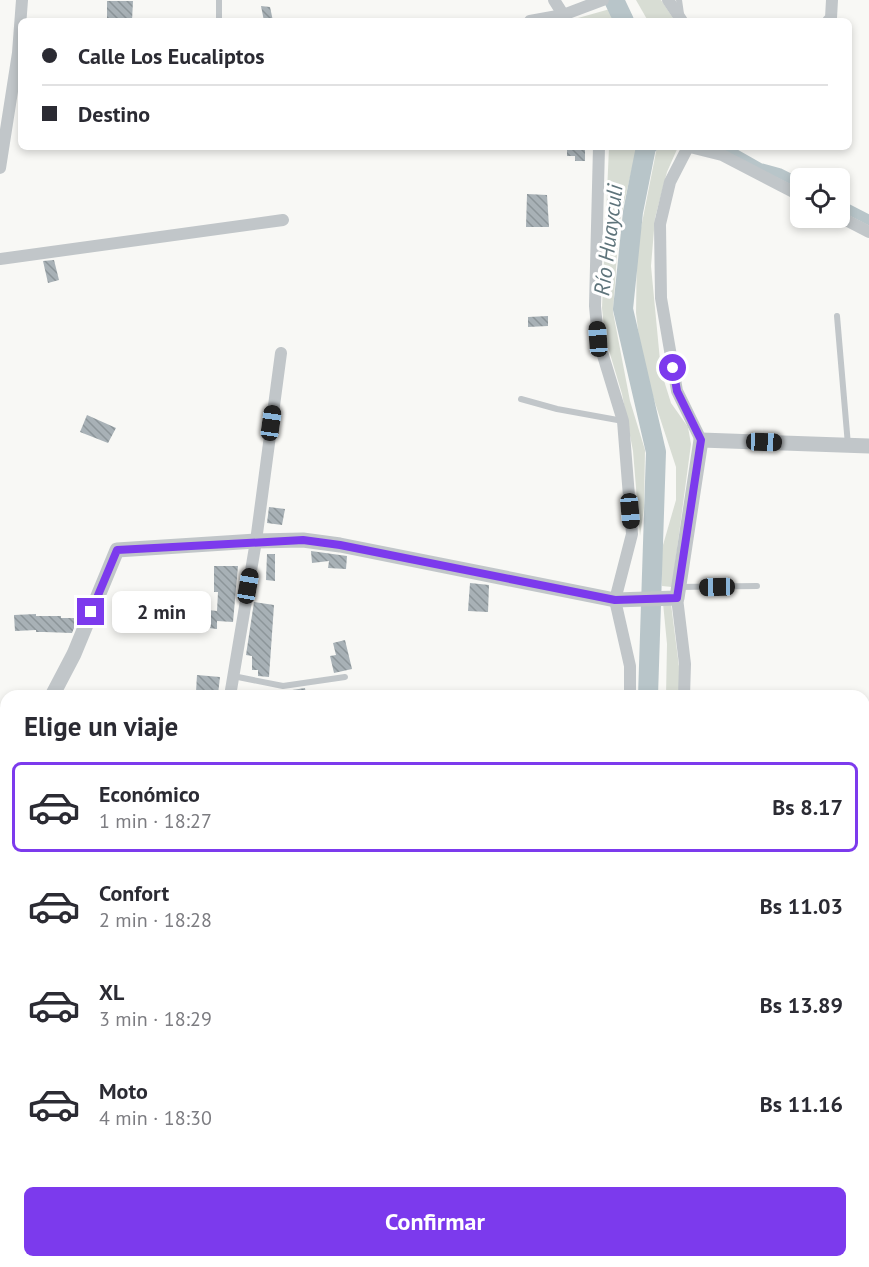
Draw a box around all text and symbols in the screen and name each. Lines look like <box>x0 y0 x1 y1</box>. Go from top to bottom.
text: Calle Los Eucaliptos <box>78 42 265 70</box>
text: Destino <box>78 100 150 128</box>
map controls <box>790 168 850 228</box>
button: locate <box>790 168 850 228</box>
water label: Río Huayculi <box>587 181 629 297</box>
car <box>588 320 608 358</box>
route start <box>659 354 686 381</box>
car <box>260 404 282 442</box>
car <box>746 432 782 452</box>
car <box>619 492 641 530</box>
car <box>236 567 260 605</box>
car <box>699 578 735 596</box>
callout: 2 min <box>112 591 211 633</box>
route end <box>77 598 104 625</box>
text: 2 min <box>137 599 186 625</box>
text: Elige un viaje <box>24 709 178 743</box>
icon: car <box>27 780 81 834</box>
text: Económico <box>99 780 200 808</box>
text: Bs 8.17 <box>772 793 843 821</box>
text: 1 min · 18:27 <box>99 808 212 834</box>
icon: car <box>27 879 81 933</box>
text: Confort <box>99 879 169 907</box>
text: Bs 11.03 <box>760 892 843 920</box>
text: 2 min · 18:28 <box>99 907 212 933</box>
icon: car <box>27 978 81 1032</box>
text: XL <box>99 978 124 1006</box>
text: Bs 13.89 <box>760 991 843 1019</box>
text: 3 min · 18:29 <box>99 1006 212 1032</box>
icon: car <box>27 1077 81 1131</box>
text: Moto <box>99 1077 148 1105</box>
text: Bs 11.16 <box>760 1090 843 1118</box>
text: 4 min · 18:30 <box>99 1105 212 1131</box>
button: Confirmar <box>24 1187 846 1256</box>

